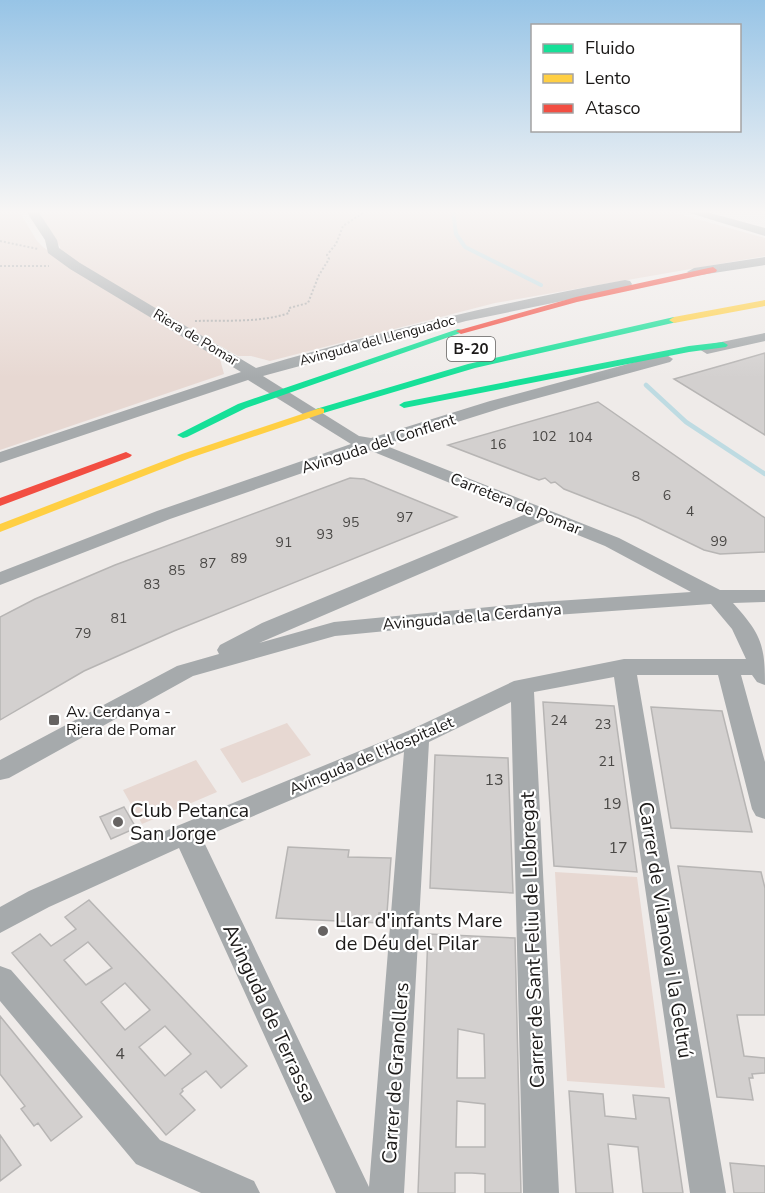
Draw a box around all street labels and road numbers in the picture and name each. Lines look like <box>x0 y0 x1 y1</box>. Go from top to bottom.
street label: Riera de Pomar <box>150 305 242 370</box>
street label: Avinguda del Llenguadoc <box>297 310 457 370</box>
road number: B-20 <box>447 337 495 361</box>
street label: Avinguda del Conflent <box>299 409 458 479</box>
street label: Carretera de Pomar <box>447 468 585 540</box>
street label: Avinguda de la Cerdanya <box>382 598 562 636</box>
street label: Avinguda de l'Hospitalet <box>286 711 457 801</box>
street label: Carrer de Sant Feliu de Llobregat <box>514 790 551 1089</box>
street label: Carrer de Vilanova i la Geltrú <box>632 800 699 1060</box>
street label: Avinguda de Terrassa <box>216 920 323 1107</box>
street label: Carrer de Granollers <box>376 981 415 1165</box>

